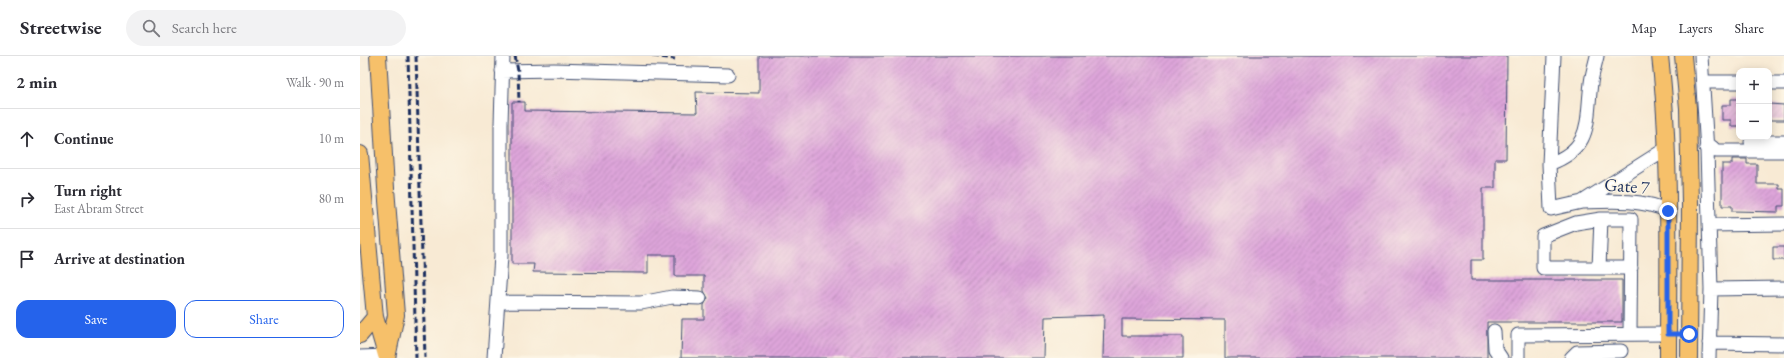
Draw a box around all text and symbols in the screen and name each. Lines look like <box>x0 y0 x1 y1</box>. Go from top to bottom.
search box <box>126 10 406 46</box>
text: Streetwise <box>20 15 102 40</box>
icon: search <box>140 17 162 39</box>
text: Search here <box>172 18 237 37</box>
text: Map <box>1631 19 1656 37</box>
text: Layers <box>1678 19 1713 37</box>
text: Share <box>1735 19 1764 37</box>
map controls <box>1736 68 1772 140</box>
button: + <box>1736 68 1772 104</box>
text: 2 min <box>16 71 57 93</box>
text: Walk · 90 m <box>286 74 344 91</box>
button: − <box>1736 104 1772 140</box>
icon: ahead <box>16 128 38 150</box>
text: Continue <box>54 129 114 148</box>
text: 10 m <box>319 130 344 147</box>
street label: Gate 7 <box>1604 172 1651 199</box>
text: Turn right <box>54 181 122 200</box>
icon: right <box>16 188 38 210</box>
text: 80 m <box>319 190 344 207</box>
text: East Abram Street <box>54 200 144 217</box>
route end <box>1659 202 1677 220</box>
icon: arrive <box>16 248 38 270</box>
text: Arrive at destination <box>54 249 185 268</box>
button: Save <box>16 300 176 338</box>
button: Share <box>184 300 344 338</box>
route start <box>1680 325 1698 343</box>

